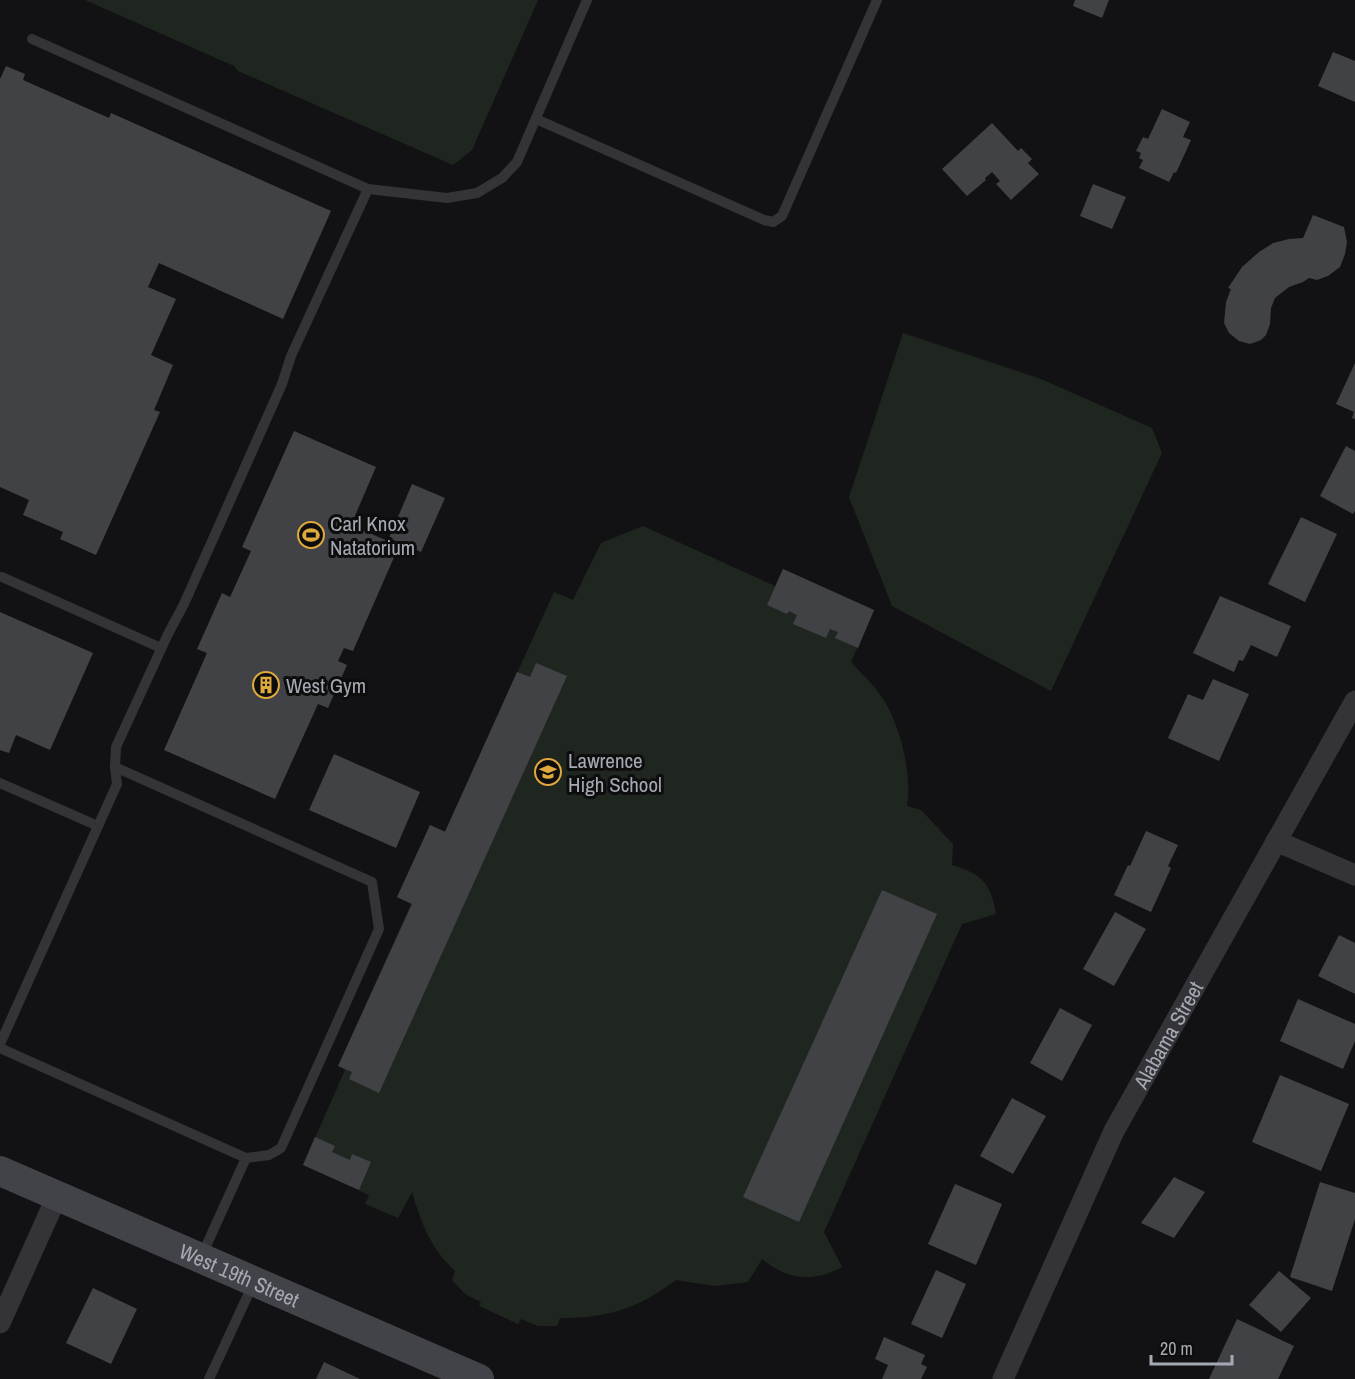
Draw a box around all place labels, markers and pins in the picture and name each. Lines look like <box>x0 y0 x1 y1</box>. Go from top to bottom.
place label: Carl Knox Natatorium <box>330 509 415 562</box>
sports icon: Carl Knox Natatorium <box>296 520 326 550</box>
building icon: West Gym <box>251 670 281 700</box>
place label: West Gym <box>286 671 366 700</box>
place label: Lawrence High School <box>568 746 662 799</box>
school or university icon: Lawrence High School <box>533 757 563 787</box>

